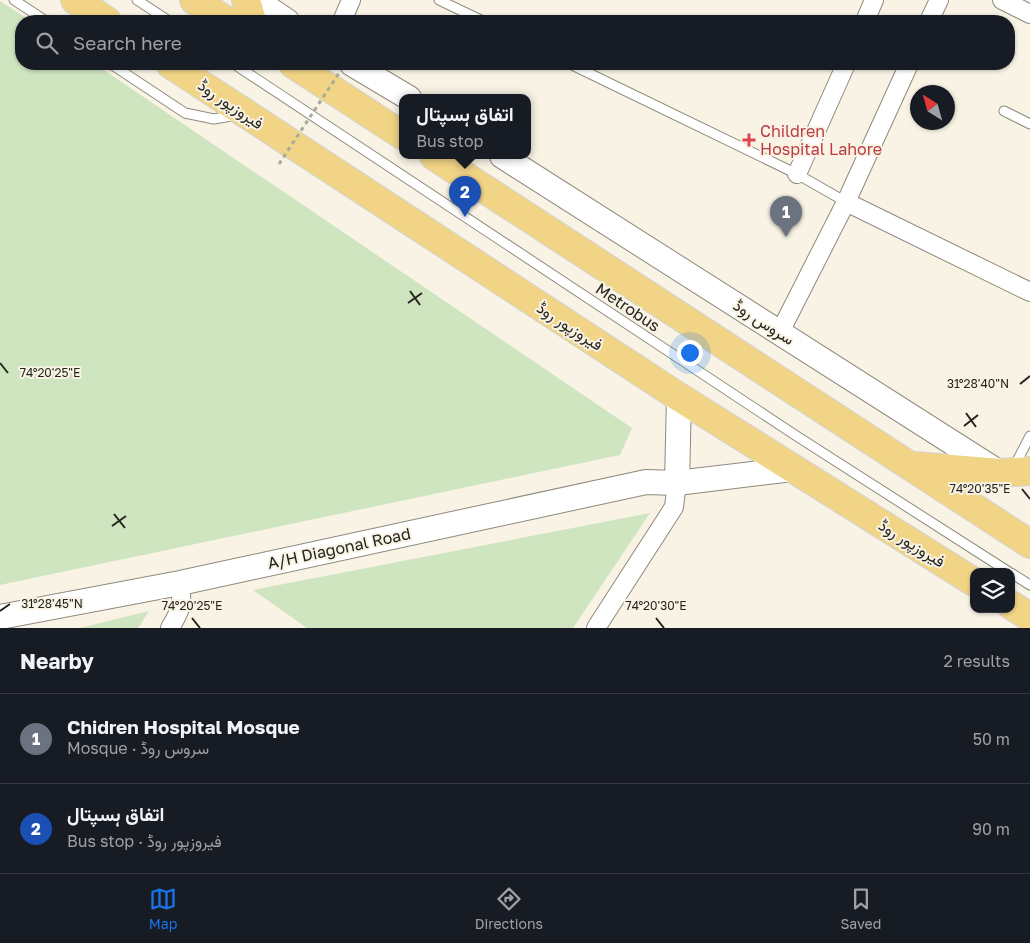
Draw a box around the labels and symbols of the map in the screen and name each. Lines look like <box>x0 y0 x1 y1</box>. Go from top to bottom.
street label: فیروزپور روڈ <box>193 75 268 135</box>
north arrow <box>910 85 955 130</box>
place label: Children Hospital Lahore <box>760 121 882 159</box>
marker: Children Hospital Lahore <box>742 133 756 147</box>
pin: 2 <box>449 176 481 217</box>
pin: 1 <box>770 196 802 237</box>
street label: Metrobus <box>592 278 664 336</box>
street label: سروس روڈ <box>729 295 798 350</box>
street label: فیروزپور روڈ <box>532 297 607 356</box>
your location <box>677 340 703 366</box>
text: 74°20'25"E <box>20 365 80 380</box>
text: 31°28'40"N <box>947 376 1009 391</box>
text: 74°20'35"E <box>950 481 1010 496</box>
street label: فیروزپور روڈ <box>874 515 949 573</box>
street label: A/H Diagonal Road <box>266 523 412 573</box>
text: 31°28'45"N <box>21 596 83 611</box>
text: 74°20'25"E <box>162 598 222 613</box>
text: 74°20'30"E <box>625 598 687 613</box>

